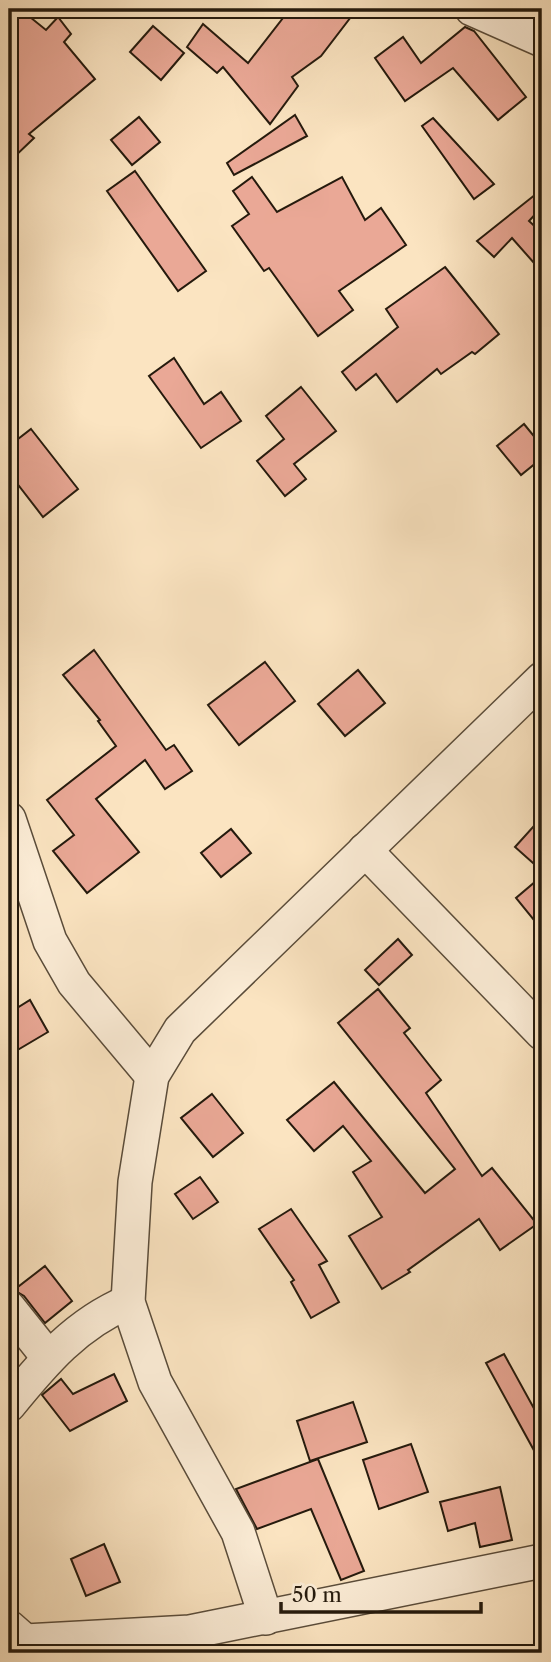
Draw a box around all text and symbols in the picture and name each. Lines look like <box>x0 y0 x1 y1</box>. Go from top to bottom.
scale bar <box>281 1571 481 1615</box>
text: 50 m <box>292 1582 342 1607</box>

